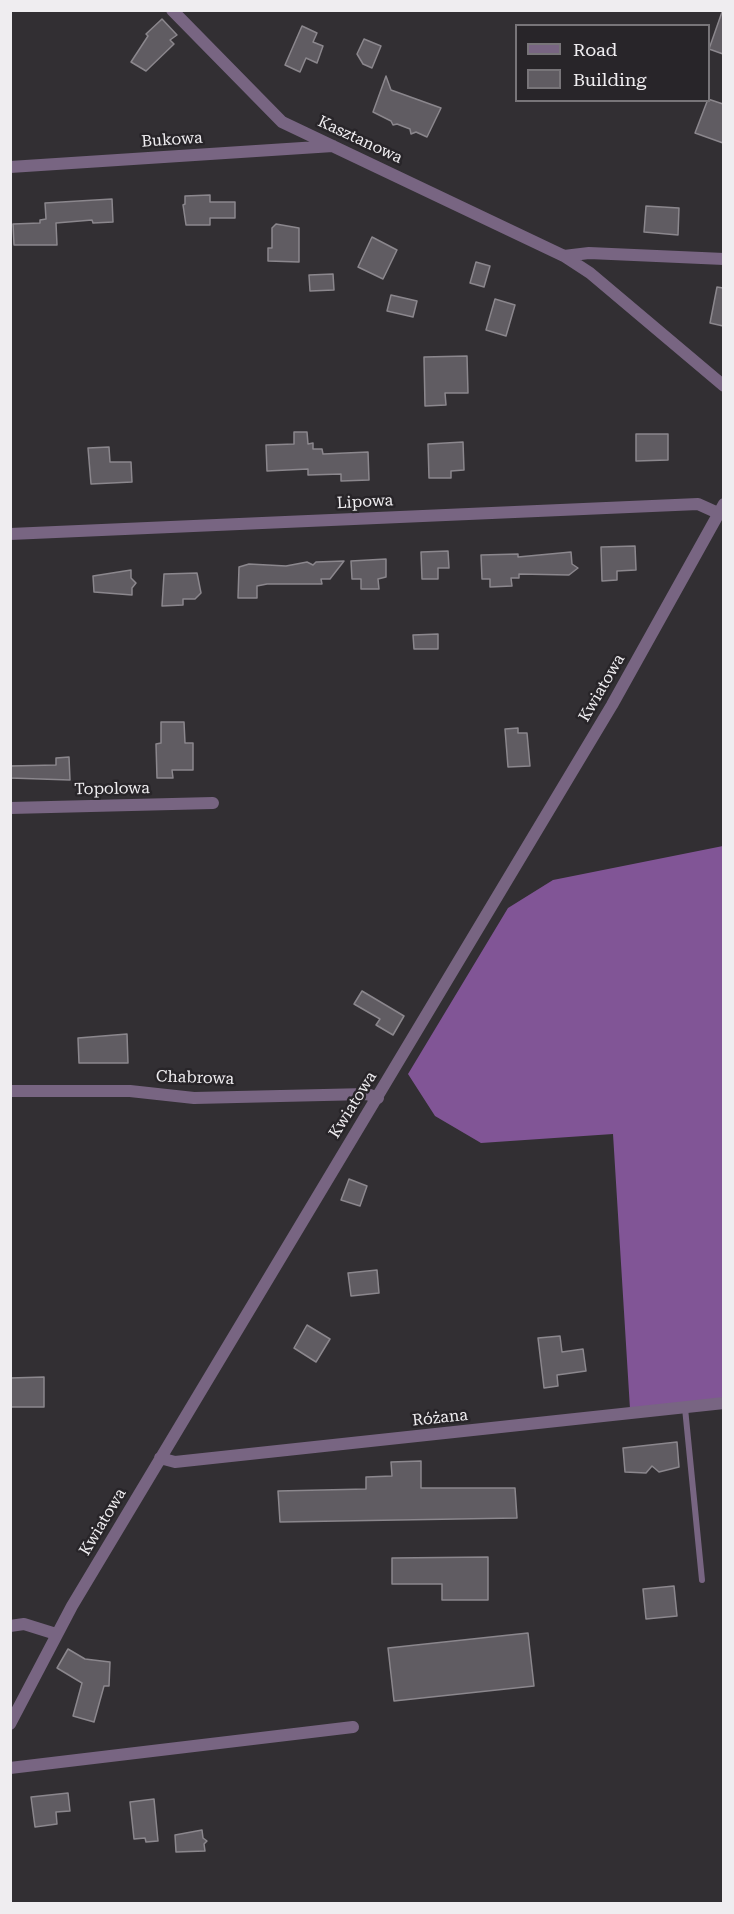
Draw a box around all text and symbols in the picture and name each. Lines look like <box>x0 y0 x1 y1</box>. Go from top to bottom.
legend <box>515 24 710 102</box>
text: Road <box>573 39 617 60</box>
text: Building <box>573 69 647 90</box>
street label: Kasztanowa <box>315 112 405 168</box>
street label: Bukowa <box>141 128 203 152</box>
street label: Lipowa <box>336 491 394 513</box>
street label: Kwiatowa <box>575 651 629 725</box>
street label: Topolowa <box>74 779 150 799</box>
street label: Chabrowa <box>155 1067 235 1089</box>
street label: Kwiatowa <box>325 1068 381 1142</box>
street label: Różana <box>411 1406 469 1430</box>
street label: Kwiatowa <box>76 1485 130 1559</box>

